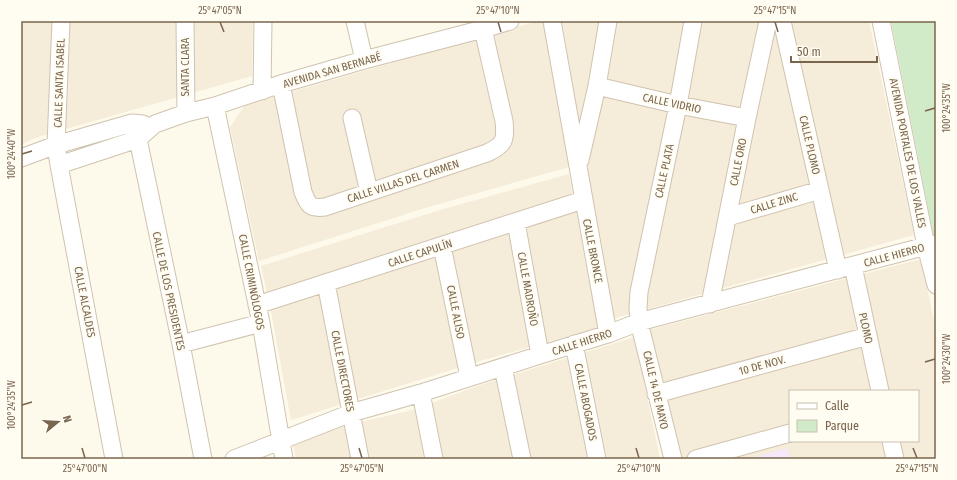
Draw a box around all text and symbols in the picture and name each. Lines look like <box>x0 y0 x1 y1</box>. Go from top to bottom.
text: 25°47'05"N <box>198 5 242 17</box>
text: 25°47'10"N <box>476 5 520 17</box>
text: 25°47'15"N <box>754 5 796 17</box>
street label: SANTA CLARA <box>179 37 192 96</box>
street label: CALLE SANTA ISABEL <box>51 38 68 128</box>
scale bar <box>791 38 877 64</box>
text: 50 m <box>797 45 821 59</box>
street label: AVENIDA SAN BERNABÉ <box>281 49 383 91</box>
street label: AVENIDA PORTALES DE LOS VALLES <box>887 77 929 230</box>
text: 100°24'35"W <box>941 83 953 133</box>
street label: CALLE VIDRIO <box>641 91 702 116</box>
street label: CALLE PLOMO <box>796 114 823 176</box>
text: 100°24'40"W <box>6 128 18 179</box>
street label: CALLE ORO <box>727 137 750 187</box>
street label: CALLE PLATA <box>652 143 677 199</box>
street label: CALLE VILLAS DEL CARMEN <box>346 157 461 206</box>
street label: CALLE ZINC <box>749 190 800 217</box>
street label: CALLE BRONCE <box>580 218 605 284</box>
street label: CALLE DE LOS PRESIDENTES <box>150 230 188 352</box>
street label: CALLE CRIMINÓLOGOS <box>236 233 268 332</box>
street label: CALLE CAPULÍN <box>386 236 454 270</box>
street label: CALLE HIERRO <box>862 241 926 270</box>
street label: CALLE MADROÑO <box>515 251 540 327</box>
street label: CALLE ALCALDES <box>71 265 98 339</box>
street label: CALLE ALISO <box>444 284 467 340</box>
street label: PLOMO <box>856 311 875 345</box>
street label: CALLE HIERRO <box>550 327 614 358</box>
street label: CALLE DIRECTORES <box>328 329 357 413</box>
text: 100°24'30"W <box>941 333 953 384</box>
street label: CALLE 14 DE MAYO <box>640 350 671 431</box>
street label: 10 DE NOV. <box>737 353 787 378</box>
street label: CALLE ABOGADOS <box>572 362 599 442</box>
text: 100°24'35"W <box>6 380 18 430</box>
legend <box>789 390 919 442</box>
text: Calle <box>825 399 849 413</box>
north arrow <box>38 402 78 442</box>
text: N <box>60 414 74 424</box>
text: Parque <box>825 419 859 433</box>
text: 25°47'00"N <box>63 463 107 475</box>
text: 25°47'05"N <box>340 463 384 475</box>
text: 25°47'10"N <box>617 463 661 475</box>
text: 25°47'15"N <box>896 463 938 475</box>

